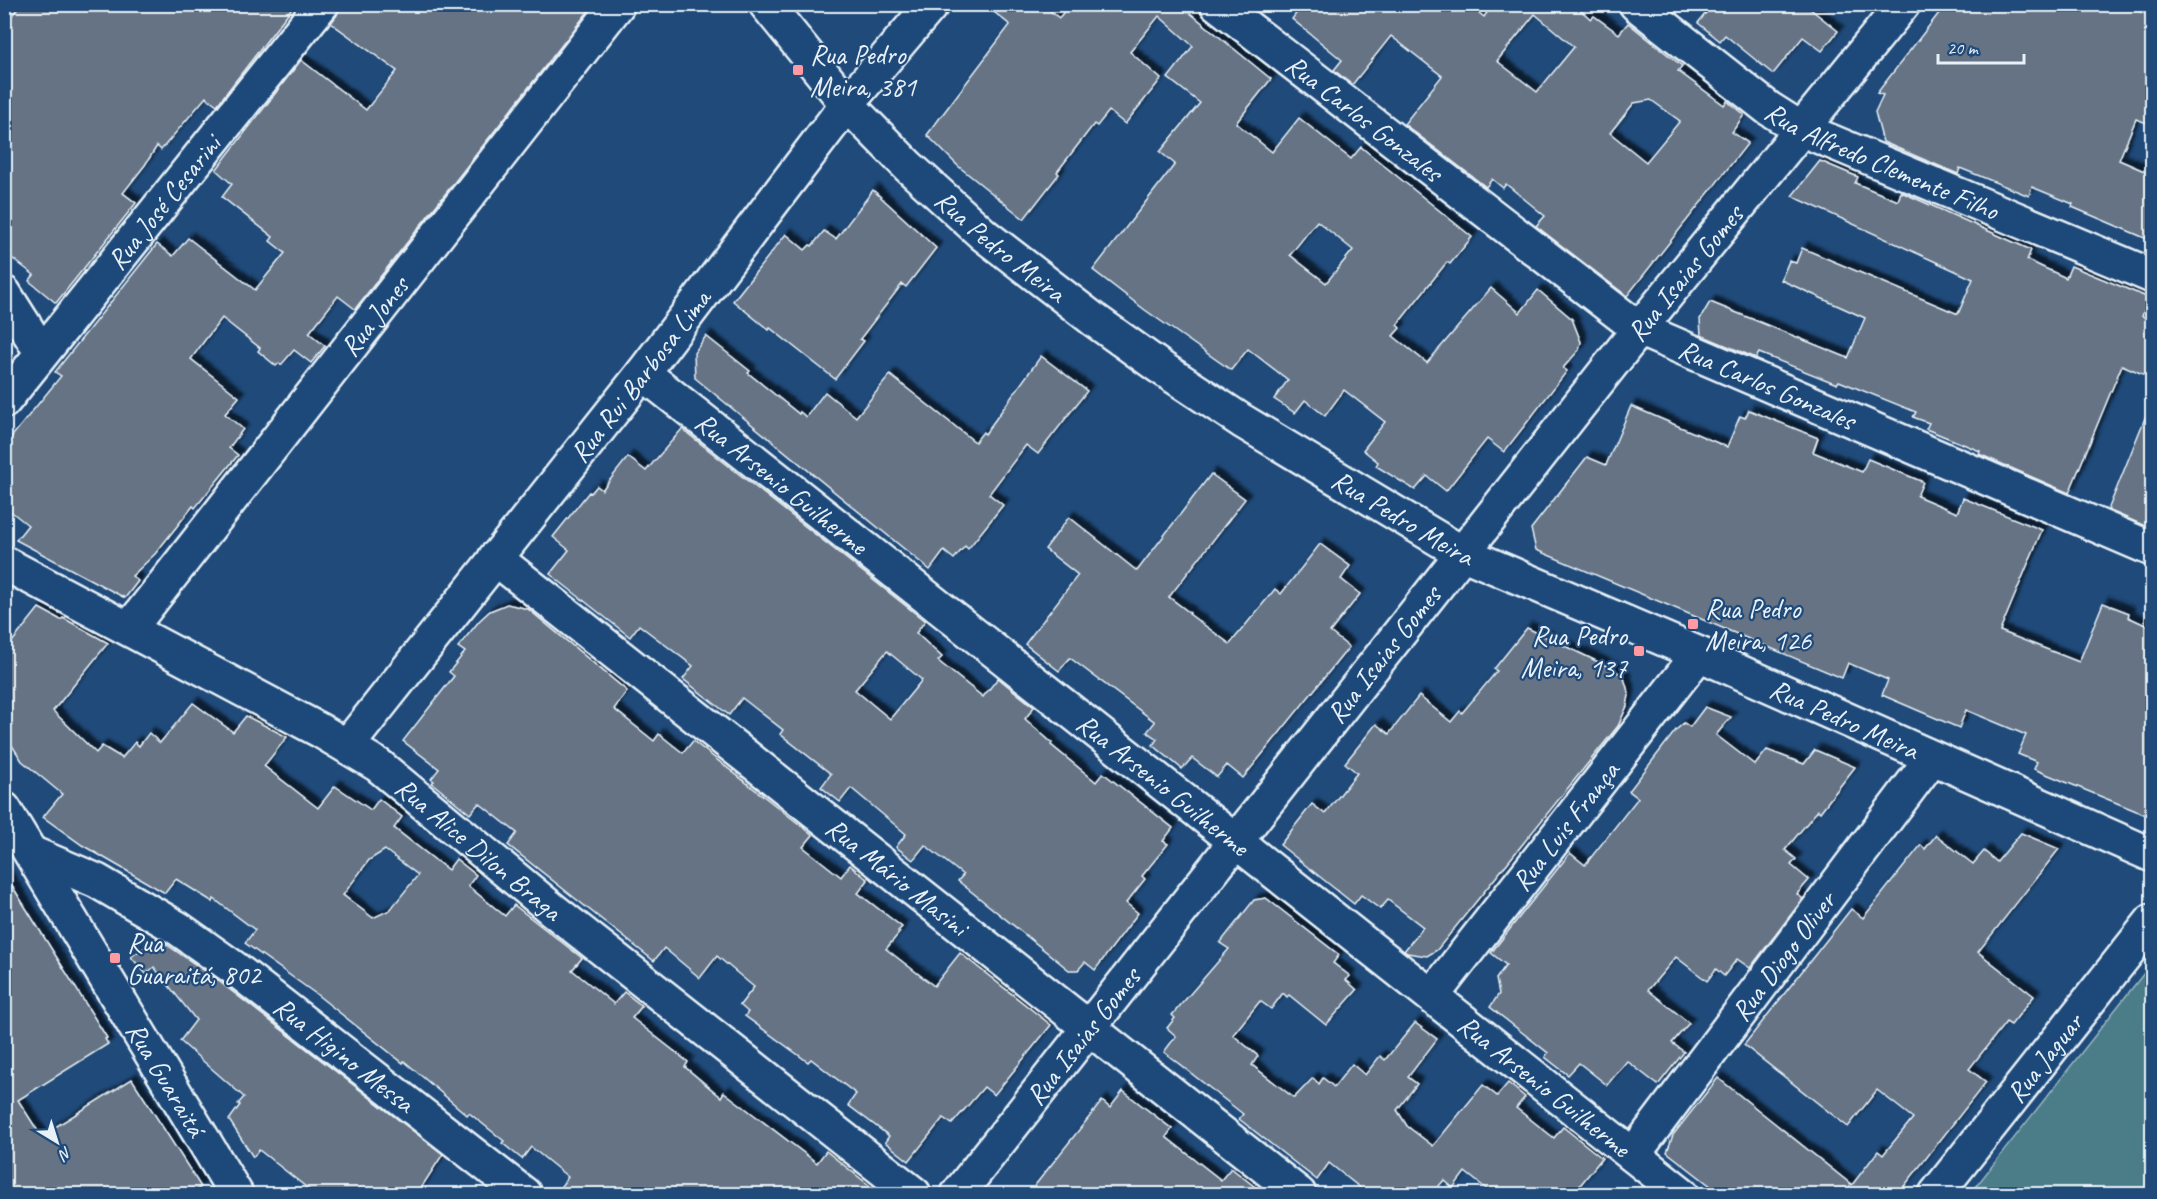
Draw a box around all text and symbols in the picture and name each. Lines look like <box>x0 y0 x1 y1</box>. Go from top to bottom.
scale bar <box>1938 27 2024 65</box>
place label: Rua Pedro Meira, 381 <box>810 37 918 104</box>
text: 20 m <box>1947 37 1980 59</box>
street label: Rua Carlos Gonzales <box>1279 46 1452 190</box>
marker: Rua Pedro Meira, 381 <box>791 63 805 77</box>
street label: Rua Alfredo Clemente Filho <box>1759 93 2006 228</box>
street label: Rua José Cesarini <box>99 125 230 276</box>
street label: Rua Pedro Meira <box>928 182 1075 310</box>
street label: Rua Isaias Gomes <box>1619 196 1752 348</box>
street label: Rua Jones <box>332 267 418 363</box>
street label: Rua Rui Barbosa Lima <box>562 280 719 469</box>
street label: Rua Carlos Gonzales <box>1674 331 1863 438</box>
street label: Rua Arsenio Guilherme <box>688 404 877 563</box>
street label: Rua Pedro Meira <box>1326 462 1480 574</box>
street label: Rua Isaias Gomes <box>1318 577 1449 730</box>
place label: Rua Pedro Meira, 126 <box>1705 591 1813 658</box>
marker: Rua Pedro Meira, 126 <box>1686 617 1700 631</box>
place label: Rua Pedro Meira, 137 <box>1521 618 1629 685</box>
marker: Rua Pedro Meira, 137 <box>1632 644 1646 658</box>
street label: Rua Pedro Meira <box>1765 670 1926 768</box>
street label: Rua Arsenio Guilherme <box>1070 705 1258 864</box>
street label: Rua Luis França <box>1503 752 1628 898</box>
street label: Rua Alice Dilon Braga <box>388 769 570 929</box>
street label: Rua Mário Masini <box>819 809 978 946</box>
street label: Rua Diogo Oliver <box>1723 882 1845 1028</box>
place label: Rua Guaraitá, 802 <box>127 925 263 992</box>
marker: Rua Guaraitá, 802 <box>108 951 122 965</box>
street label: Rua Isaias Gomes <box>1017 958 1149 1112</box>
street label: Rua Higino Messa <box>267 988 423 1121</box>
street label: Rua Jaguar <box>1998 1004 2091 1109</box>
street label: Rua Arsenio Guilherme <box>1451 1006 1639 1165</box>
street label: Rua Guaraitá <box>119 1015 216 1145</box>
north arrow <box>27 1112 87 1172</box>
text: N <box>53 1142 76 1166</box>

